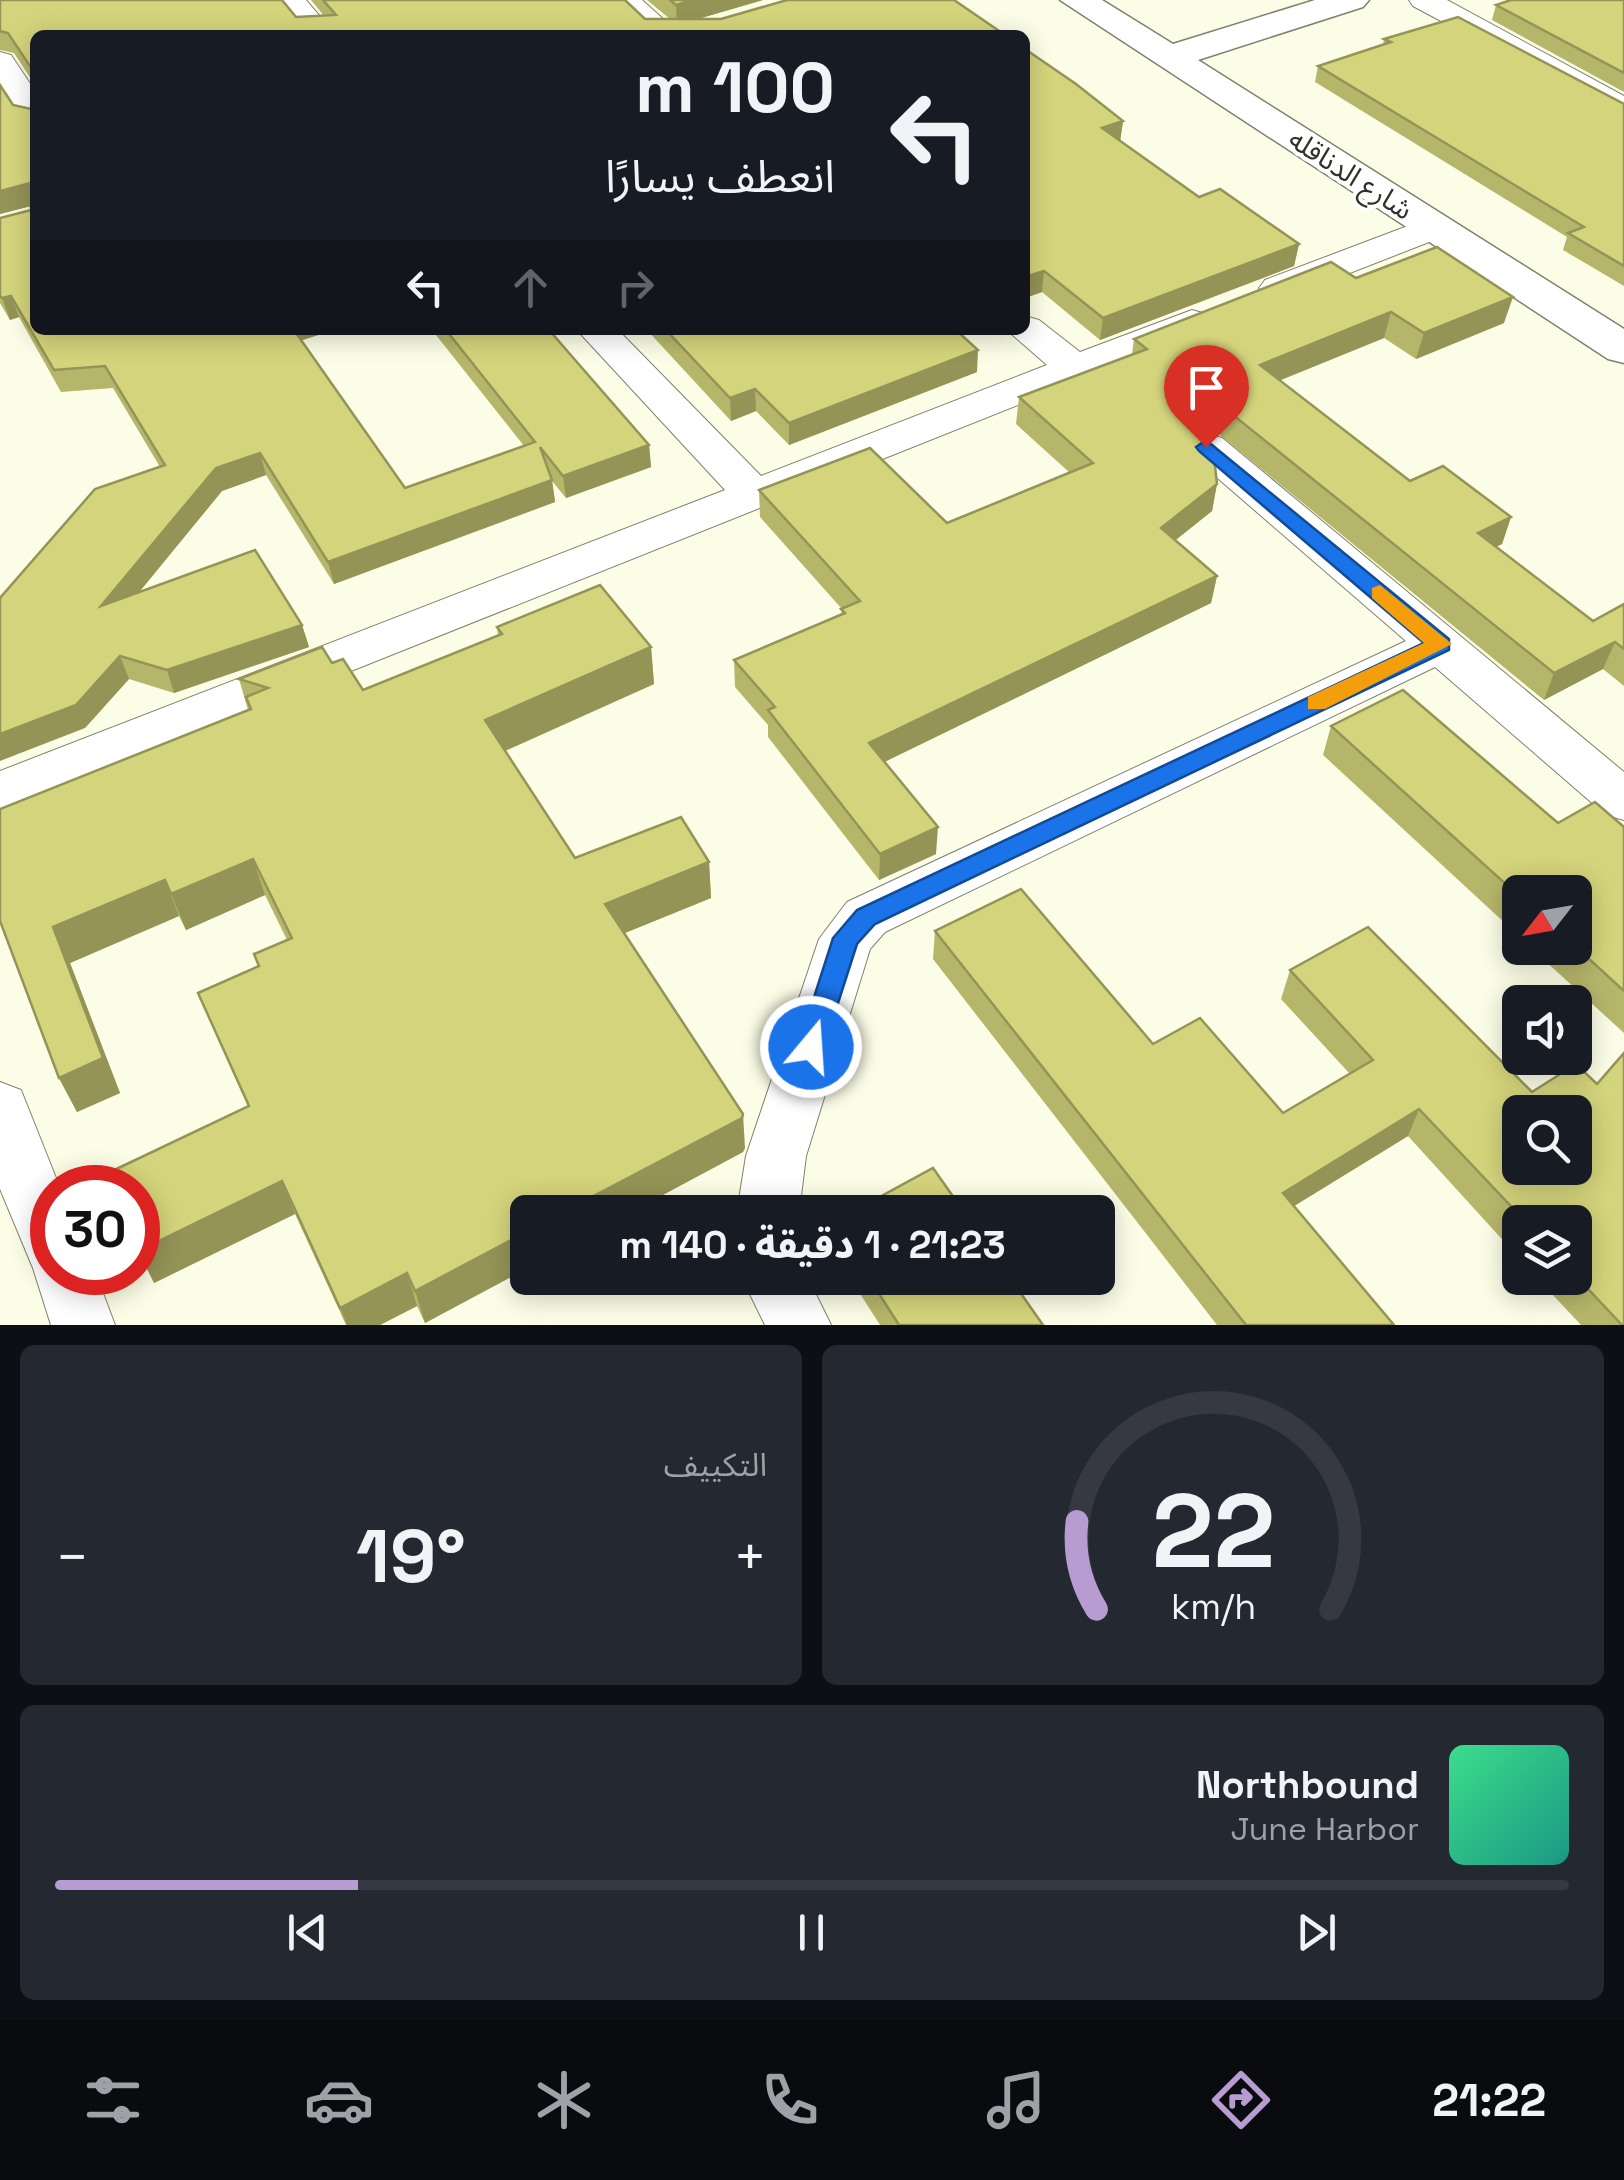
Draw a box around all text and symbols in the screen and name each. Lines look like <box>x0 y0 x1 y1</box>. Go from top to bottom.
text: 100 m <box>635 43 835 132</box>
icon: left <box>870 70 1000 200</box>
street label: شارع الدناقله <box>1281 121 1420 230</box>
text: انعطف يسارًا <box>605 148 835 205</box>
icon: left <box>398 260 453 315</box>
icon: ahead <box>503 260 558 315</box>
icon: right <box>608 260 663 315</box>
pin <box>1164 345 1249 448</box>
icon: arrive <box>1179 360 1234 415</box>
north arrow <box>1502 875 1592 965</box>
map controls <box>1502 875 1592 1295</box>
button: sound <box>1502 985 1592 1075</box>
position arrow <box>759 995 863 1099</box>
button: search <box>1502 1095 1592 1185</box>
speed limit sign: 30 <box>30 1165 160 1295</box>
button: layers <box>1502 1205 1592 1295</box>
text: 21:23 · 1 دقيقة · 140 m <box>619 1221 1006 1269</box>
text: التكييف <box>664 1445 767 1485</box>
text: 22 <box>1151 1465 1275 1597</box>
text: 19° <box>356 1508 466 1604</box>
text: − <box>55 1522 89 1592</box>
text: + <box>733 1522 767 1592</box>
text: km/h <box>1170 1584 1256 1629</box>
text: Northbound <box>1196 1761 1419 1809</box>
text: June Harbor <box>1231 1809 1419 1849</box>
icon: previous <box>280 1905 335 1960</box>
icon: pause <box>784 1905 839 1960</box>
icon: next <box>1289 1905 1344 1960</box>
icon: filters <box>78 2065 148 2135</box>
icon: car <box>304 2065 374 2135</box>
icon: climate <box>529 2065 599 2135</box>
icon: phone <box>755 2065 825 2135</box>
icon: music <box>981 2065 1051 2135</box>
icon: directions <box>1206 2065 1276 2135</box>
text: 21:22 <box>1432 2072 1546 2129</box>

